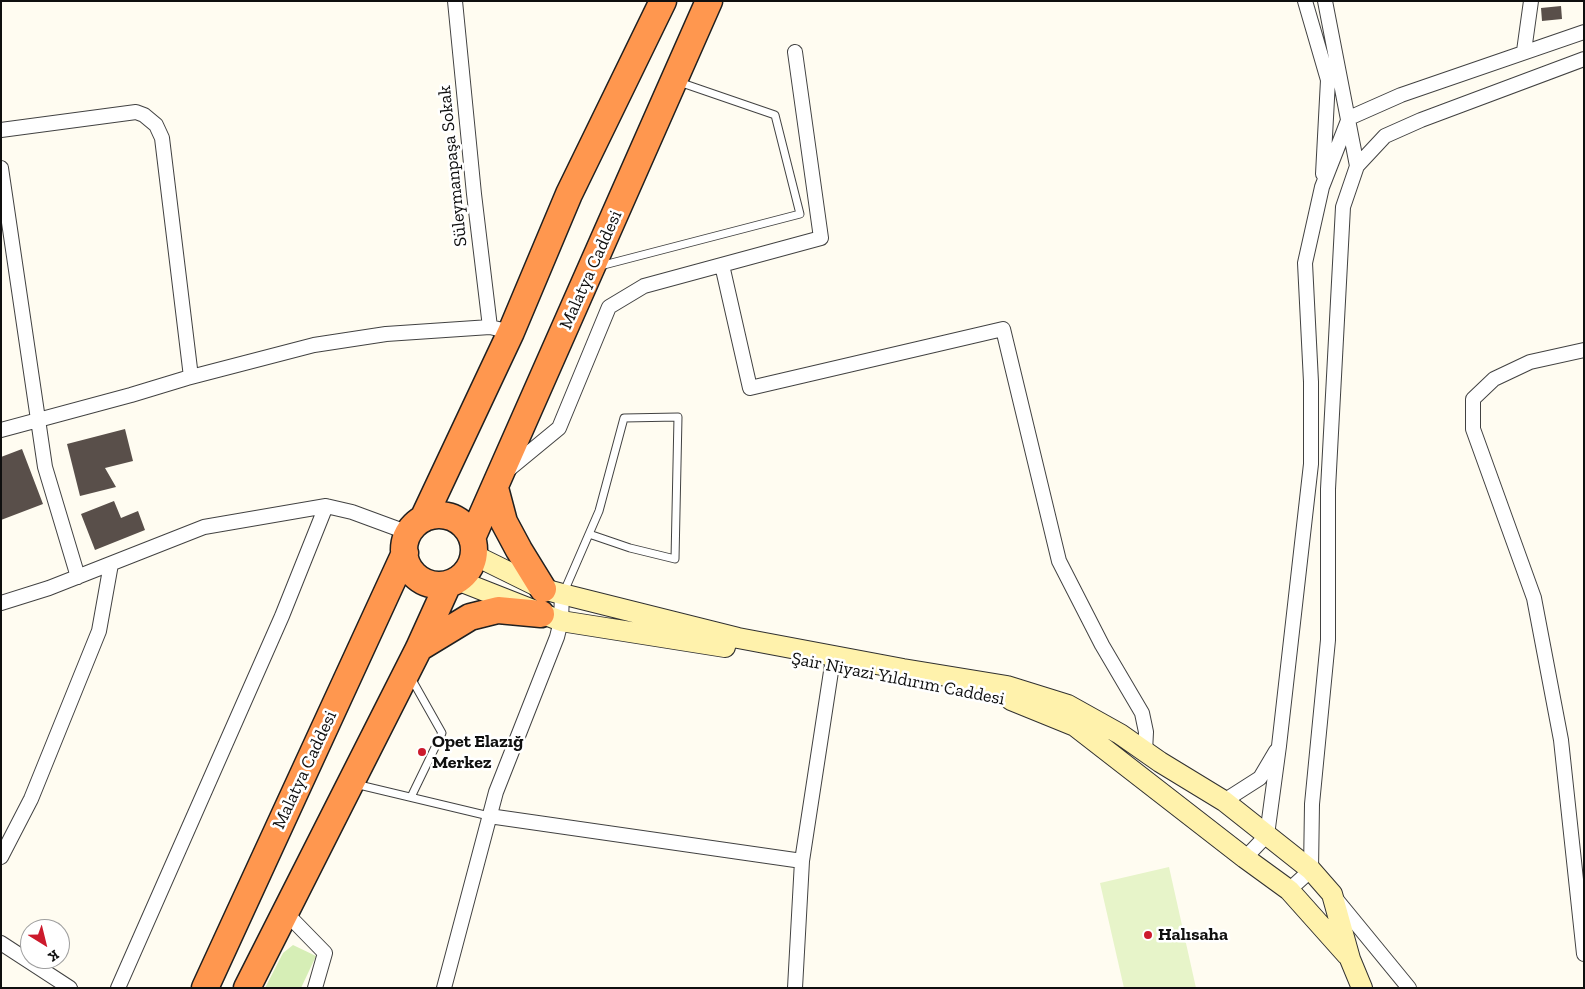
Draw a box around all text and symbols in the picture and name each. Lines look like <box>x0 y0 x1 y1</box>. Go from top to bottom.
street label: Süleymanpaşa Sokak <box>434 84 472 248</box>
street label: Malatya Caddesi <box>555 207 627 333</box>
street label: Şair Niyazi Yıldırım Caddesi <box>790 648 1006 710</box>
street label: Malatya Caddesi <box>268 707 342 833</box>
place label: Opet Elazığ Merkez <box>432 731 523 774</box>
marker: Opet Elazığ Merkez <box>416 746 428 758</box>
north arrow <box>20 919 70 969</box>
place label: Halısaha <box>1158 924 1228 946</box>
marker: Halısaha <box>1142 929 1154 941</box>
text: K <box>45 946 62 965</box>

